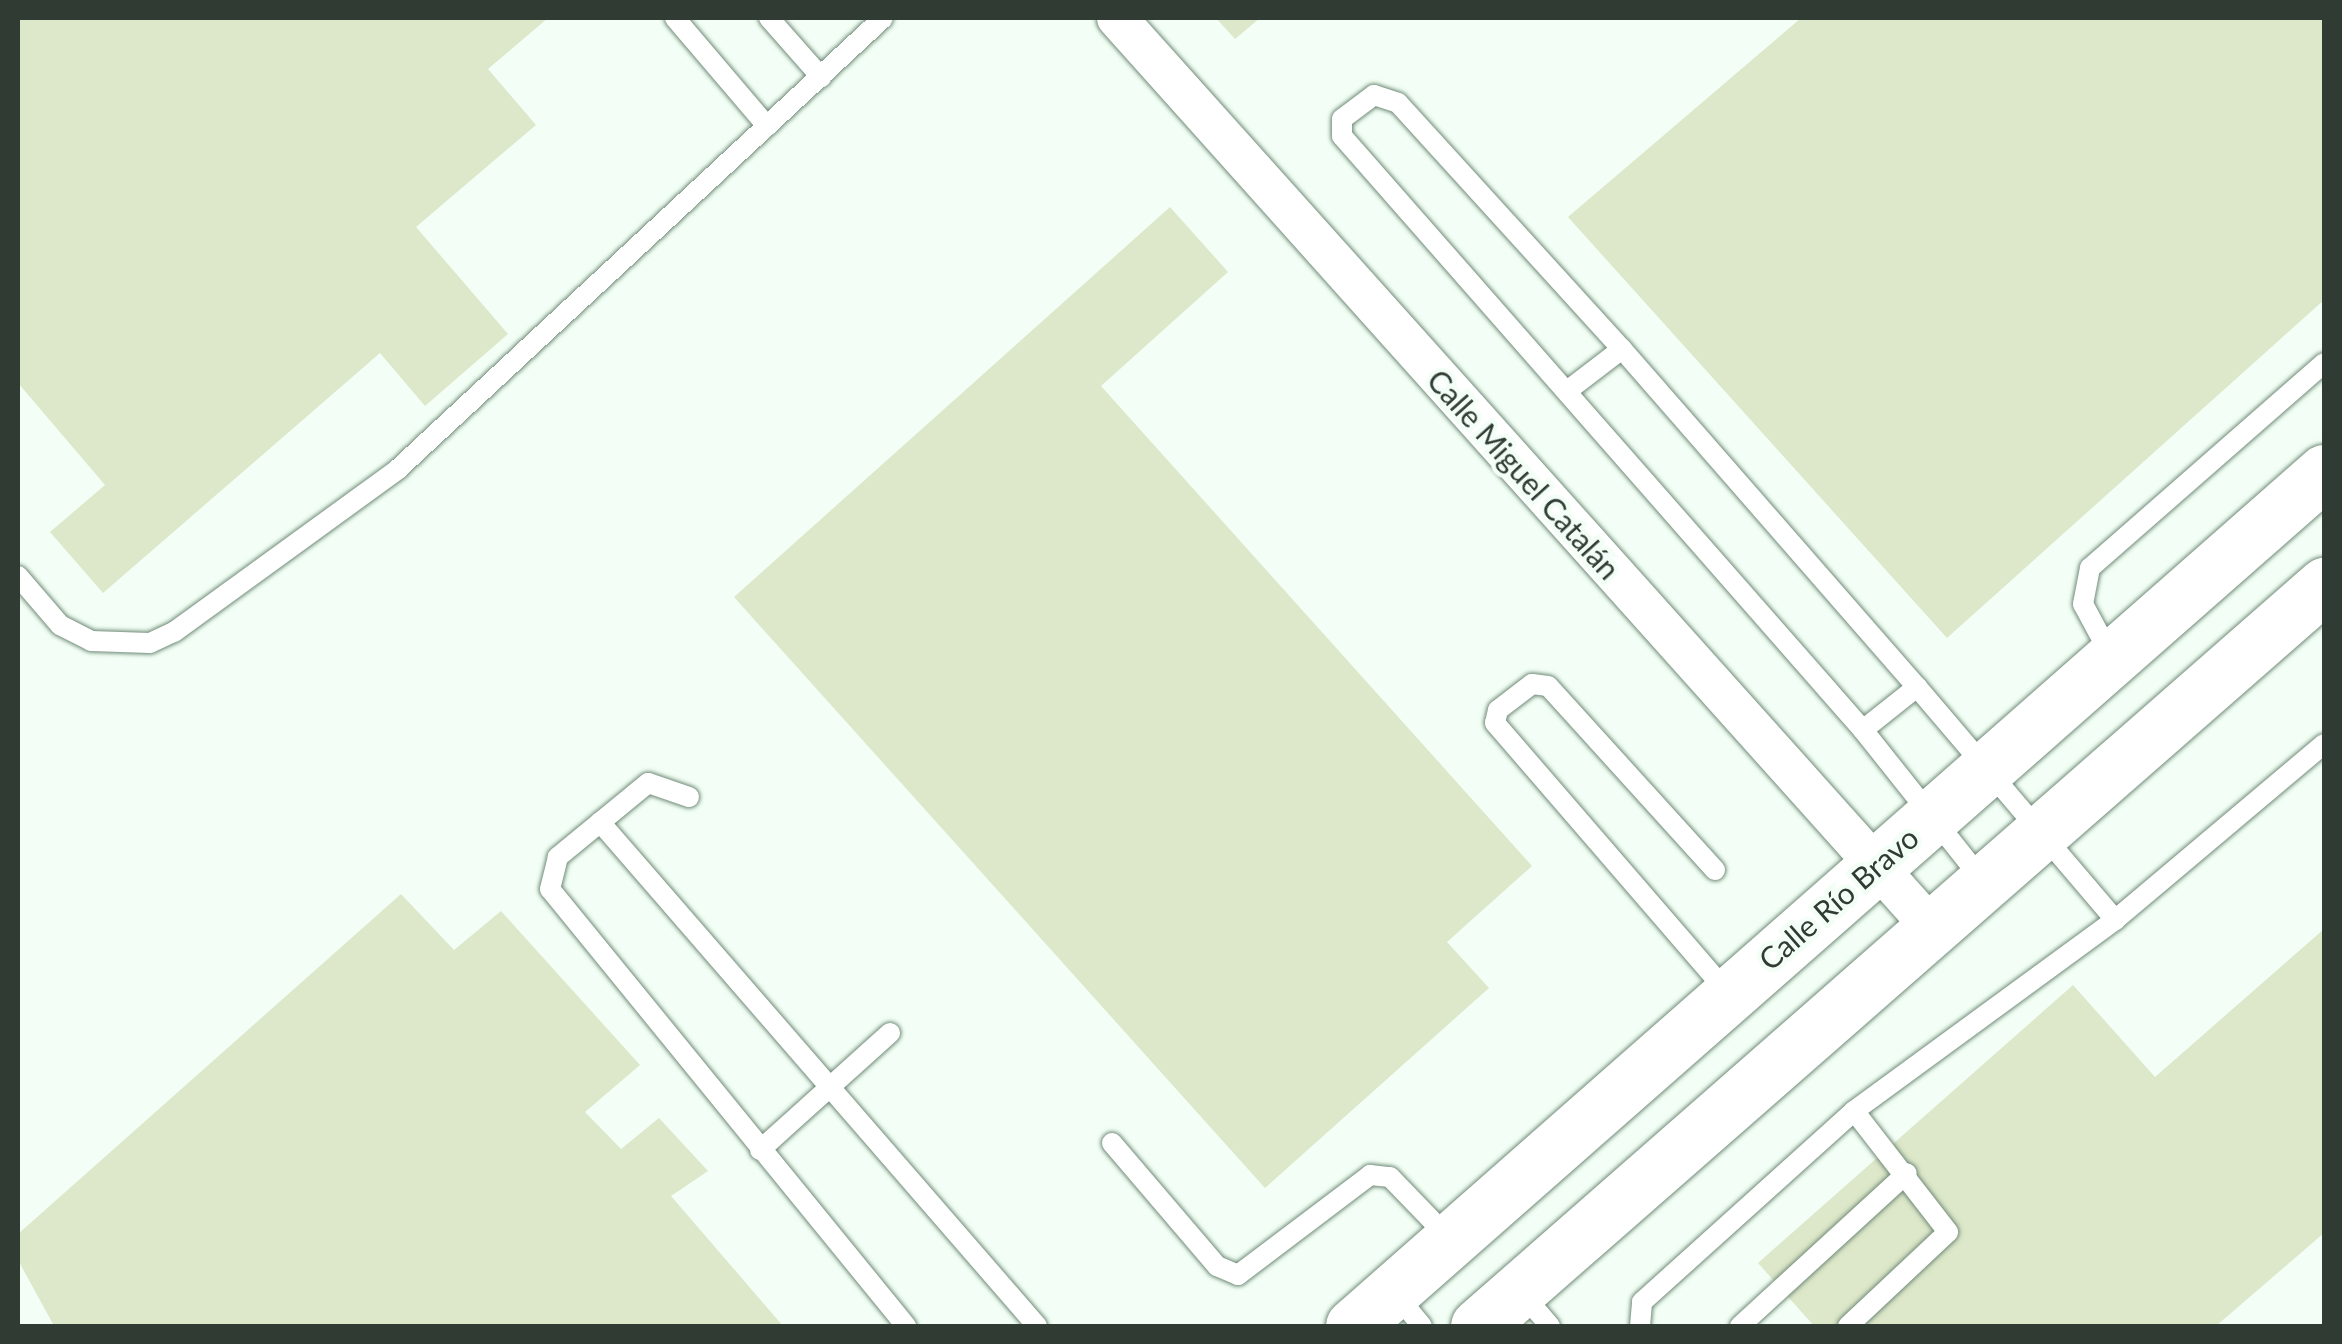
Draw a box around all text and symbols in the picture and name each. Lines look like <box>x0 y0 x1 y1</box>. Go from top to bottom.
street label: Calle Miguel Catalán <box>1420 362 1628 586</box>
street label: Calle Río Bravo <box>1751 819 1925 977</box>

